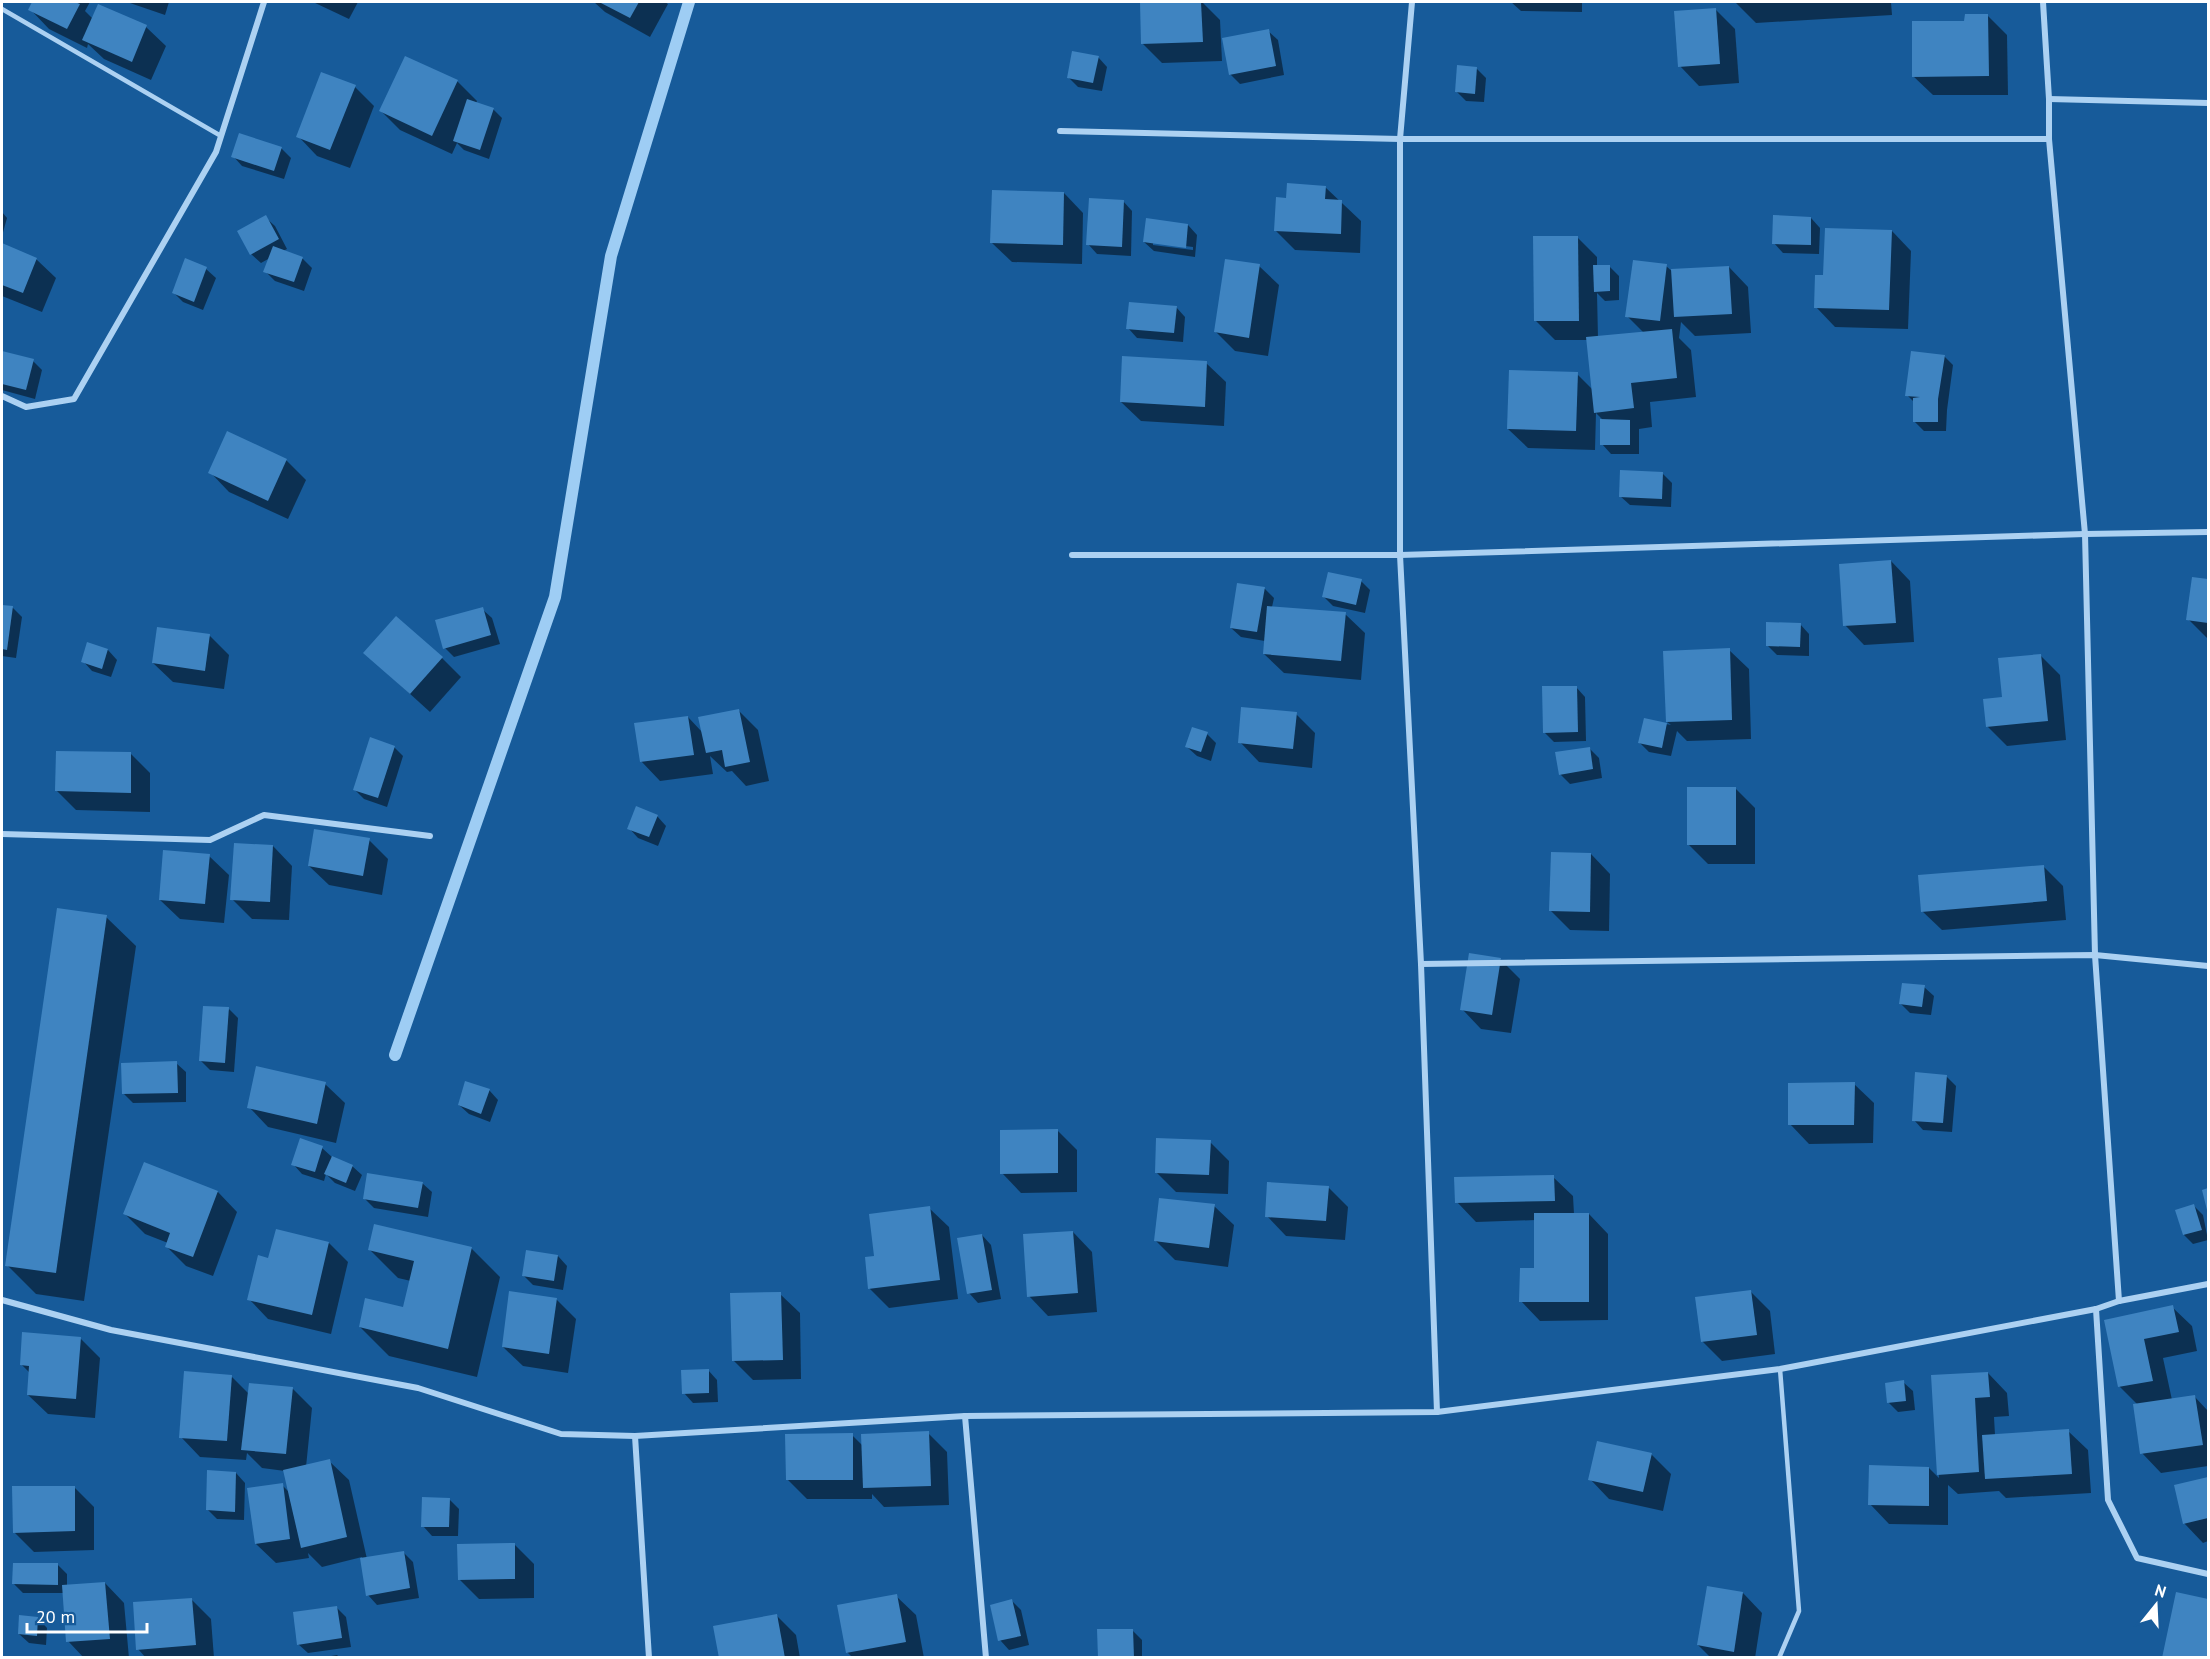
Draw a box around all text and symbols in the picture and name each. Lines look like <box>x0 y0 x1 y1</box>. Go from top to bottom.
north arrow <box>2126 1575 2186 1635</box>
text: N <box>2153 1580 2169 1602</box>
scale bar <box>27 1596 147 1634</box>
text: 20 m <box>36 1605 75 1628</box>

